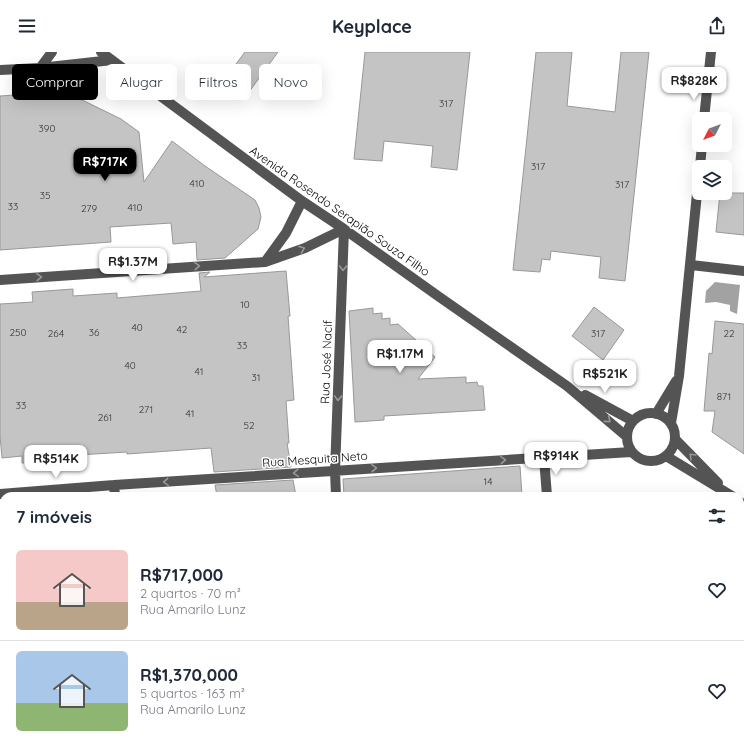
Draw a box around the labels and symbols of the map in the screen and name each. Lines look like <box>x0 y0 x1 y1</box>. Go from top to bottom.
pin: R$828K <box>661 67 727 101</box>
house number: 317 <box>439 97 453 110</box>
north arrow <box>692 112 732 152</box>
house number: 390 <box>39 122 55 135</box>
street label: Avenida Rosendo Serapião Souza Filho <box>247 143 433 279</box>
pin: R$717K <box>72 148 138 182</box>
house number: 317 <box>531 160 545 173</box>
house number: 410 <box>190 177 204 190</box>
house number: 317 <box>615 178 629 191</box>
house number: 35 <box>40 189 50 202</box>
house number: 33 <box>8 200 18 213</box>
house number: 410 <box>128 201 142 214</box>
house number: 279 <box>81 202 97 215</box>
one-way arrow <box>298 246 305 254</box>
pin: R$1.37M <box>96 248 170 282</box>
one-way arrow <box>194 262 200 271</box>
one-way arrow <box>339 265 347 271</box>
one-way arrow <box>36 273 42 282</box>
house number: 10 <box>240 298 250 311</box>
street label: Rua José Nacif <box>317 319 335 404</box>
house number: 40 <box>131 321 143 334</box>
house number: 42 <box>177 323 188 336</box>
house number: 250 <box>10 326 27 339</box>
house number: 36 <box>89 326 100 339</box>
house number: 264 <box>48 327 64 340</box>
house number: 317 <box>591 327 605 340</box>
house number: 22 <box>723 327 735 340</box>
house number: 33 <box>237 339 247 352</box>
pin: R$1.17M <box>363 340 437 374</box>
house number: 40 <box>124 359 136 372</box>
pin: R$521K <box>572 360 638 394</box>
house number: 41 <box>195 365 203 378</box>
house number: 31 <box>252 371 260 384</box>
house number: 871 <box>717 390 731 403</box>
one-way arrow <box>333 395 342 401</box>
house number: 33 <box>16 399 26 412</box>
house number: 271 <box>139 403 153 416</box>
house number: 41 <box>186 407 194 420</box>
house number: 261 <box>98 411 112 424</box>
one-way arrow <box>603 416 610 423</box>
house number: 52 <box>244 419 255 432</box>
pin: R$914K <box>523 442 589 476</box>
pin: R$514K <box>23 445 89 479</box>
street label: Rua Mesquita Neto <box>262 448 368 470</box>
one-way arrow <box>689 453 697 461</box>
one-way arrow <box>500 456 506 465</box>
one-way arrow <box>371 464 377 473</box>
one-way arrow <box>293 469 299 478</box>
house number: 14 <box>484 475 492 488</box>
one-way arrow <box>163 477 169 486</box>

